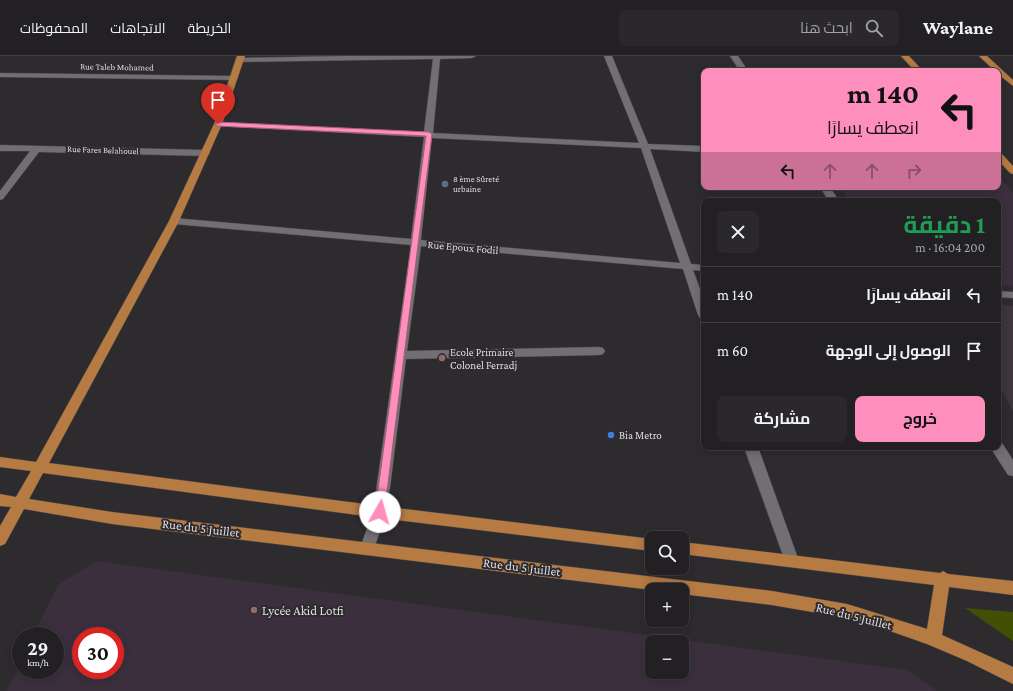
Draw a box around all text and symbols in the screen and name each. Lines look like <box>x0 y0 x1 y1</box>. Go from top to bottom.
search box <box>619 10 899 46</box>
icon: search <box>863 17 885 39</box>
text: Waylane <box>923 17 993 38</box>
text: المحفوظات <box>20 20 88 36</box>
text: الاتجاهات <box>110 20 166 36</box>
text: الخريطة <box>188 20 231 36</box>
text: ابحث هنا <box>800 20 853 36</box>
street label: Rue Taleb Mohamed <box>80 61 154 73</box>
text: 140 m <box>847 78 919 109</box>
pin <box>201 83 235 124</box>
icon: left <box>933 84 985 136</box>
icon: arrive <box>207 89 229 111</box>
text: انعطف يسارًا <box>827 118 919 138</box>
street label: Rue Fares Belahouel <box>67 144 140 156</box>
icon: left <box>777 160 799 182</box>
icon: ahead <box>819 160 841 182</box>
icon: ahead <box>861 160 883 182</box>
icon: right <box>903 160 925 182</box>
place label: 8 ème Sûreté urbaine <box>453 174 499 194</box>
marker: 8 ème Sûreté urbaine <box>440 179 450 189</box>
button: close <box>717 211 759 253</box>
text: 1 دقيقة <box>904 211 985 238</box>
street label: Rue Epoux Fodil <box>427 238 499 257</box>
text: 200 m · 16:04 <box>915 240 985 255</box>
icon: left <box>963 284 985 306</box>
text: 140 m <box>717 287 753 303</box>
text: انعطف يسارًا <box>866 287 951 303</box>
icon: arrive <box>963 340 985 362</box>
text: 60 m <box>717 343 748 359</box>
text: الوصول إلى الوجهة <box>826 343 951 359</box>
place label: Ecole Primaire Colonel Ferradj <box>450 346 517 372</box>
marker: Ecole Primaire Colonel Ferradj <box>437 353 447 363</box>
button: مشاركة <box>717 396 847 442</box>
button: خروج <box>855 396 985 442</box>
place label: Bia Metro <box>619 429 662 441</box>
marker: Bia Metro <box>606 430 616 440</box>
position arrow <box>359 491 401 533</box>
street label: Rue du 5 Juillet <box>161 516 241 540</box>
map controls <box>645 531 689 679</box>
button: search <box>645 531 689 575</box>
street label: Rue du 5 Juillet <box>482 555 562 579</box>
button: + <box>645 583 689 627</box>
street label: Rue du 5 Juillet <box>814 599 894 633</box>
place label: Lycée Akid Lotfi <box>262 603 344 618</box>
marker: Lycée Akid Lotfi <box>249 605 259 615</box>
speed limit sign: 30 <box>72 627 124 679</box>
button: − <box>645 635 689 679</box>
text: 29 <box>27 637 49 659</box>
text: km/h <box>27 657 49 668</box>

